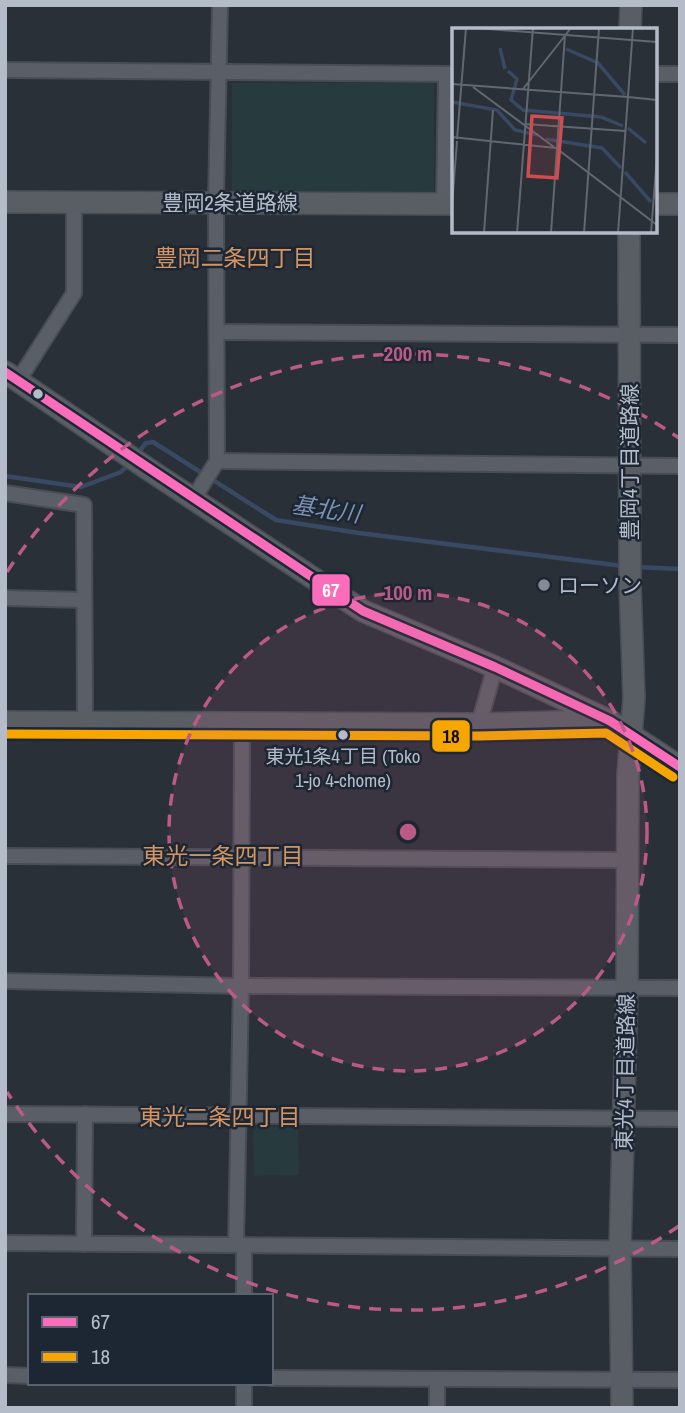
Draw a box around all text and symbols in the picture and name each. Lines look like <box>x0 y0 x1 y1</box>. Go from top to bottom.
inset map <box>452 28 657 233</box>
street label: 豊岡2条道路線 <box>162 188 298 217</box>
district label: 豊岡二条四丁目 <box>155 242 316 273</box>
text: 200 m <box>384 339 432 368</box>
street label: 豊岡4丁目道路線 <box>615 384 644 540</box>
unlabelled marker <box>31 387 45 401</box>
water label: 基北川 <box>290 489 365 530</box>
place label: ローソン <box>558 571 642 600</box>
line badge: 67 <box>311 573 351 607</box>
text: 67 <box>322 577 340 603</box>
marker: ローソン <box>536 577 552 593</box>
text: 100 m <box>384 578 432 607</box>
line badge: 18 <box>431 719 471 753</box>
text: 18 <box>442 723 460 749</box>
marker: 東光1条4丁目 (Toko 1-jo 4-chome) <box>336 728 350 742</box>
place label: 東光1条4丁目 (Toko 1-jo 4-chome) <box>266 743 420 793</box>
centre of rings <box>396 820 420 844</box>
district label: 東光一条四丁目 <box>143 840 304 871</box>
street label: 東光4丁目道路線 <box>609 993 641 1151</box>
district label: 東光二条四丁目 <box>140 1101 301 1132</box>
legend <box>28 1294 273 1385</box>
text: 67 <box>91 1307 110 1336</box>
text: 18 <box>91 1342 110 1371</box>

